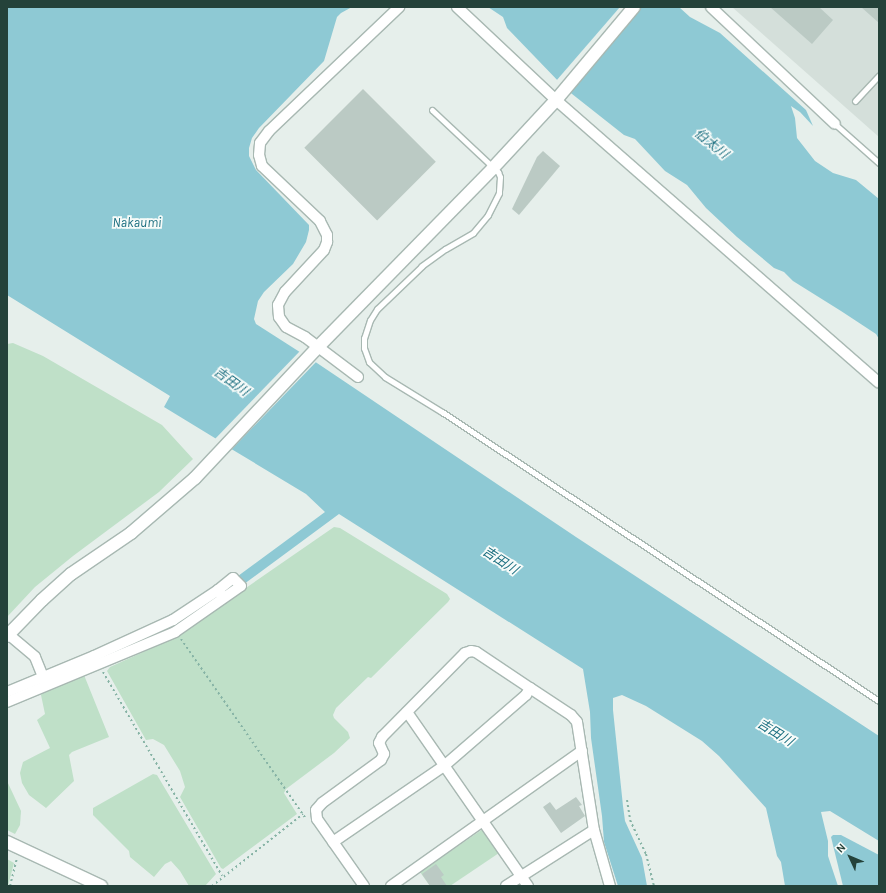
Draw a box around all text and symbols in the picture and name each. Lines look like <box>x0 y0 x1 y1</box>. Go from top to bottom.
water label: 伯太川 <box>691 126 731 162</box>
water label: Nakaumi <box>112 215 162 231</box>
water label: 吉田川 <box>211 364 251 400</box>
water label: 吉田川 <box>479 544 521 578</box>
water label: 吉田川 <box>754 716 796 750</box>
north arrow <box>830 837 870 877</box>
text: N <box>834 841 848 856</box>

